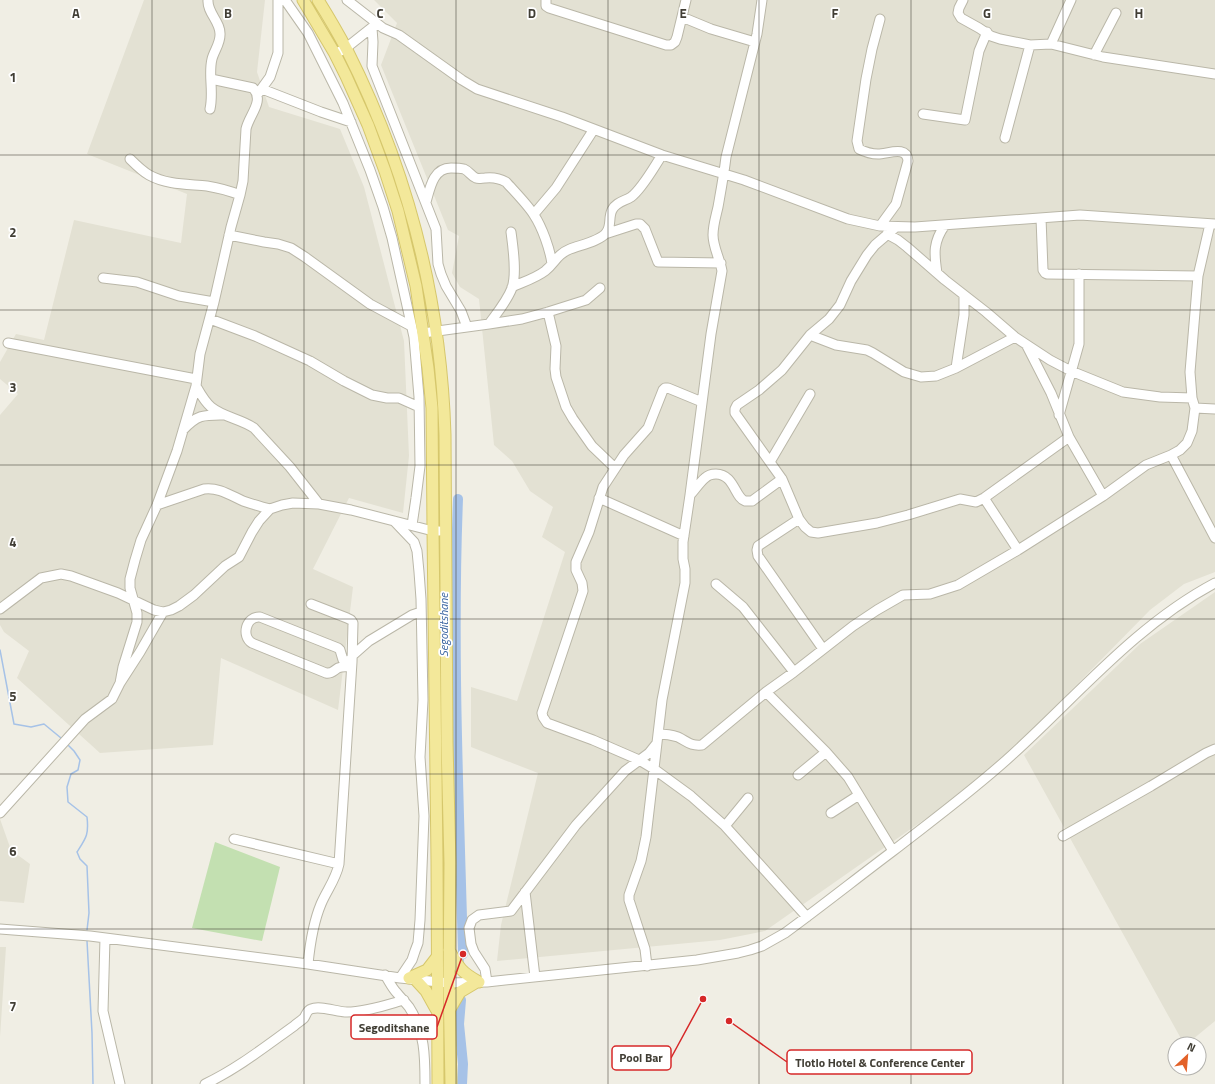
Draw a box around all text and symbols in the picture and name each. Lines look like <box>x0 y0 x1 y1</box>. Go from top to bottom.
text: A <box>72 3 80 23</box>
text: B <box>224 3 232 23</box>
text: C <box>376 3 384 23</box>
text: D <box>528 3 536 23</box>
text: E <box>679 3 687 23</box>
text: F <box>832 3 839 23</box>
text: G <box>983 3 991 23</box>
text: H <box>1135 3 1143 23</box>
text: 1 <box>9 67 17 87</box>
text: 2 <box>9 222 17 242</box>
text: 3 <box>9 377 17 397</box>
text: 4 <box>9 532 17 552</box>
water label: Segoditshane <box>434 592 453 657</box>
text: 5 <box>9 686 17 706</box>
text: 6 <box>9 841 17 861</box>
text: 7 <box>9 996 17 1016</box>
callout: Segoditshane <box>351 1015 437 1039</box>
text: Segoditshane <box>359 1018 429 1037</box>
north arrow <box>1167 1036 1207 1076</box>
text: N <box>1184 1038 1198 1056</box>
callout: Pool Bar <box>612 1046 671 1070</box>
text: Pool Bar <box>619 1048 663 1067</box>
callout: Tlotlo Hotel & Conference Center <box>787 1050 972 1074</box>
text: Tlotlo Hotel & Conference Center <box>795 1053 965 1072</box>

